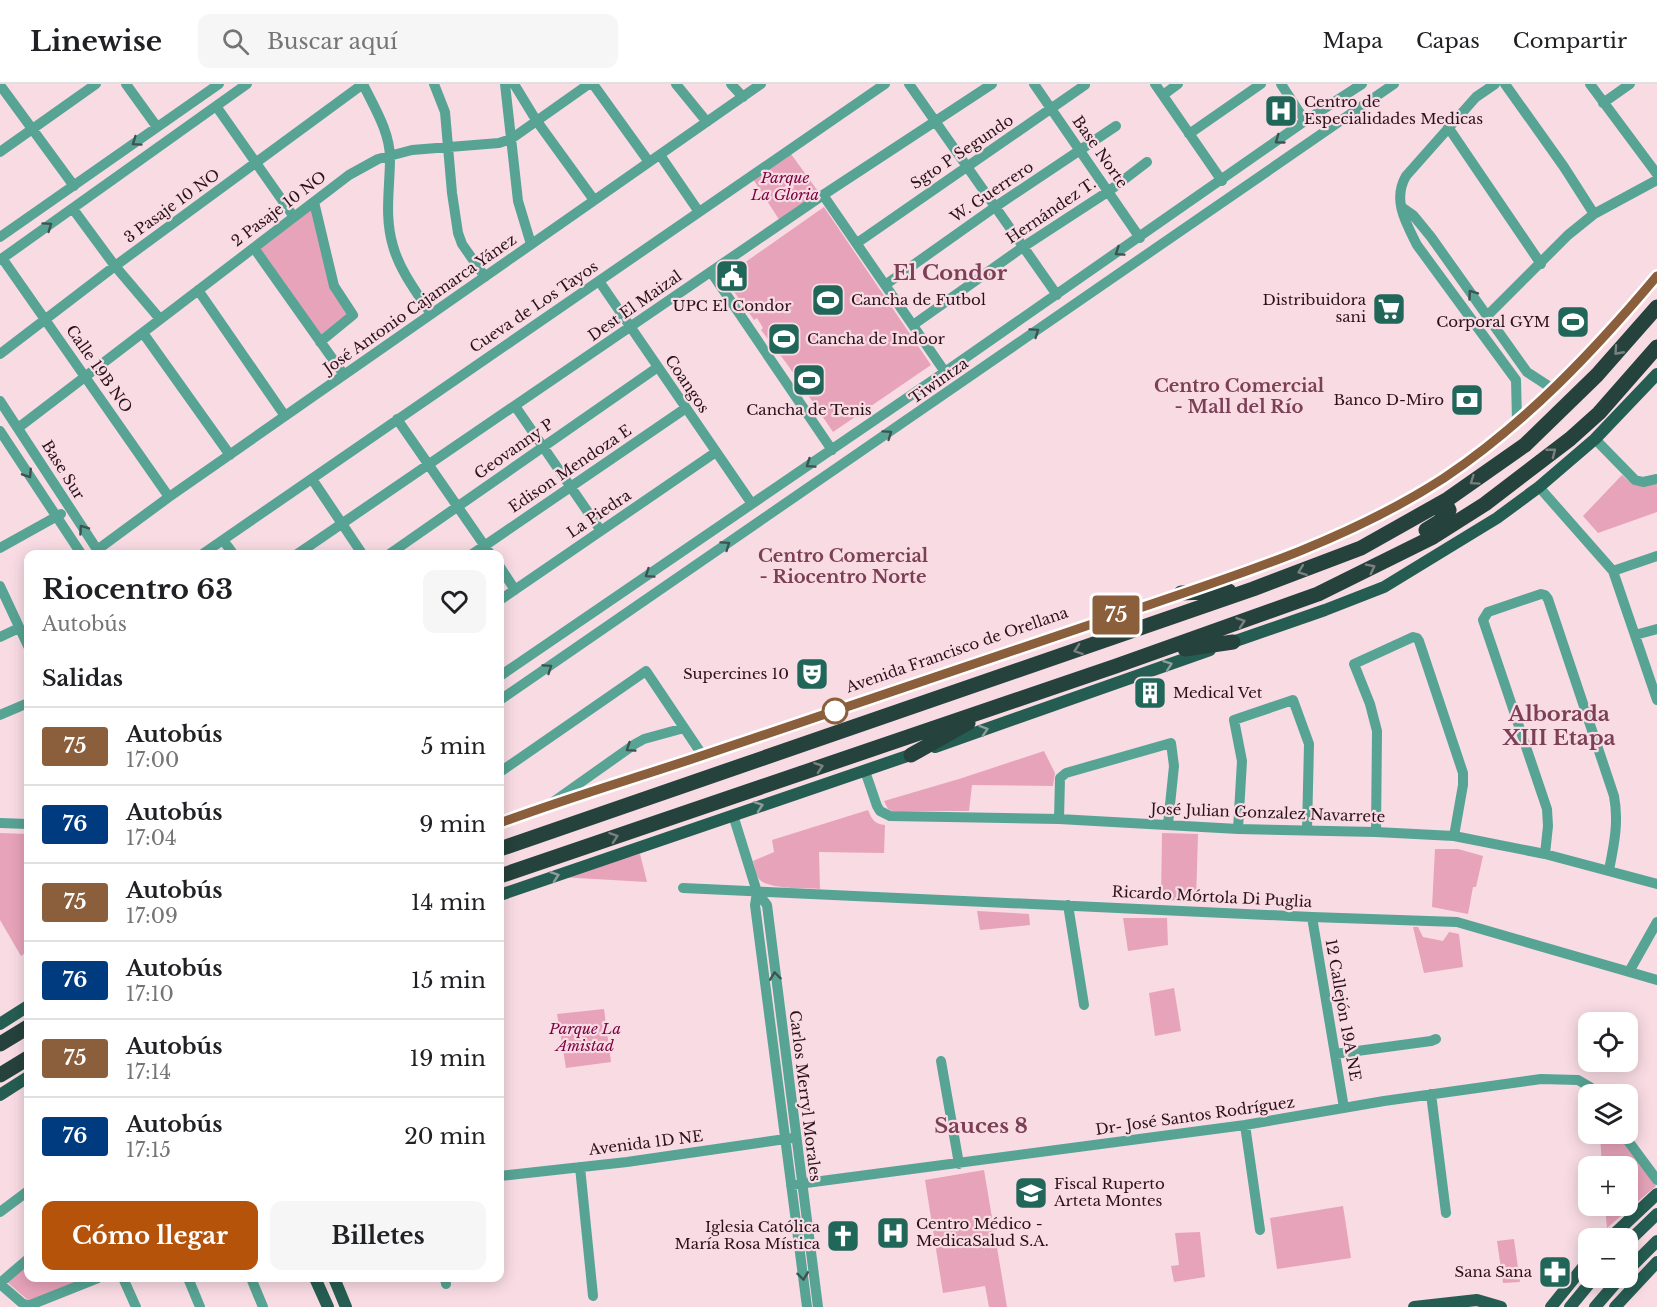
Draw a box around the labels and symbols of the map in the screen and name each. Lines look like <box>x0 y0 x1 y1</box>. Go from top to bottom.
place label: Centro de Especialidades Medicas <box>1304 92 1483 128</box>
hospital icon: Centro de Especialidades Medicas <box>1263 93 1299 129</box>
street label: Sgto P Segundo <box>907 110 1017 193</box>
street label: Base Norte <box>1069 112 1132 191</box>
one-way arrow <box>1274 133 1285 144</box>
one-way arrow <box>132 135 143 146</box>
street label: W. Guerrero <box>946 157 1037 227</box>
street label: 3 Pasaje 10 NO <box>120 164 223 247</box>
street label: 2 Pasaje 10 NO <box>228 167 330 250</box>
park label: Parque La Gloria <box>750 168 819 204</box>
street label: Hernández T. <box>1002 174 1099 248</box>
one-way arrow <box>42 222 53 233</box>
street label: José Antonio Cajamarca Yánez <box>318 230 520 379</box>
one-way arrow <box>1115 245 1126 256</box>
street label: Cueva de Los Tayos <box>466 256 602 357</box>
public building icon: UPC El Condor <box>714 258 750 294</box>
district label: El Condor <box>893 260 1008 286</box>
street label: Dest El Maizal <box>584 266 685 345</box>
sports icon: Cancha de Futbol <box>810 282 846 318</box>
one-way arrow <box>1468 289 1479 300</box>
place label: Cancha de Futbol <box>851 290 986 309</box>
place label: Distribuidora sani <box>1262 290 1367 326</box>
supermarket icon: Distribuidora sani <box>1371 291 1407 327</box>
place label: UPC El Condor <box>673 296 792 315</box>
sports icon: Corporal GYM <box>1555 304 1591 340</box>
place label: Corporal GYM <box>1436 312 1550 331</box>
street label: Calle 19B NO <box>62 321 137 416</box>
sports icon: Cancha de Indoor <box>766 321 802 357</box>
one-way arrow <box>1029 328 1040 339</box>
place label: Cancha de Indoor <box>807 329 946 348</box>
one-way arrow <box>1614 344 1625 355</box>
street label: Coangos <box>661 351 714 417</box>
street label: Tiwintza <box>906 353 972 408</box>
sports icon: Cancha de Tenis <box>791 362 827 398</box>
district label: Centro Comercial - Mall del Río <box>1154 375 1325 418</box>
bank icon: Banco D-Miro <box>1449 382 1485 418</box>
place label: Banco D-Miro <box>1333 390 1444 409</box>
place label: Cancha de Tenis <box>746 400 872 419</box>
street label: Geovanny P <box>470 414 557 483</box>
street label: Edison Mendoza E <box>505 420 635 517</box>
one-way arrow <box>881 430 892 441</box>
street label: Base Sur <box>38 437 90 504</box>
one-way arrow <box>1546 449 1557 460</box>
one-way arrow <box>806 457 817 468</box>
one-way arrow <box>21 468 33 478</box>
one-way arrow <box>1469 474 1480 485</box>
street label: La Piedra <box>563 485 635 542</box>
one-way arrow <box>79 525 90 536</box>
one-way arrow <box>720 542 731 553</box>
district label: Centro Comercial - Riocentro Norte <box>758 545 929 588</box>
one-way arrow <box>1297 564 1308 576</box>
one-way arrow <box>1364 564 1375 575</box>
one-way arrow <box>645 567 656 578</box>
line badge: 75 <box>1089 596 1143 634</box>
street label: Avenida Francisco de Orellana <box>842 602 1071 697</box>
one-way arrow <box>1236 616 1246 629</box>
one-way arrow <box>1073 642 1084 655</box>
theatre icon: Supercines 10 <box>794 656 830 692</box>
one-way arrow <box>1162 660 1172 673</box>
one-way arrow <box>541 664 552 675</box>
place label: Supercines 10 <box>683 664 789 683</box>
building icon: Medical Vet <box>1132 675 1168 711</box>
place label: Medical Vet <box>1173 683 1263 702</box>
unlabelled marker <box>822 698 848 724</box>
district label: Alborada XIII Etapa <box>1501 701 1616 751</box>
one-way arrow <box>978 725 989 738</box>
one-way arrow <box>625 741 636 752</box>
one-way arrow <box>813 761 824 774</box>
street label: José Julian Gonzalez Navarrete <box>1148 799 1386 826</box>
one-way arrow <box>753 801 764 814</box>
one-way arrow <box>608 832 619 844</box>
one-way arrow <box>549 871 560 884</box>
street label: Ricardo Mórtola Di Puglia <box>1111 882 1313 911</box>
street label: 12 Callejón 19A NE <box>1322 938 1365 1082</box>
one-way arrow <box>770 971 782 980</box>
street label: Carlos Merryl Morales <box>786 1009 825 1183</box>
park label: Parque La Amistad <box>548 1019 621 1055</box>
street label: Dr- José Santos Rodríguez <box>1094 1092 1296 1139</box>
district label: Sauces 8 <box>934 1113 1028 1139</box>
street label: Avenida 1D NE <box>587 1126 704 1159</box>
place label: Fiscal Ruperto Arteta Montes <box>1053 1174 1165 1210</box>
school or university icon: Fiscal Ruperto Arteta Montes <box>1013 1175 1049 1211</box>
place label: Centro Médico - MedicaSalud S.A. <box>916 1214 1049 1250</box>
hospital icon: Centro Médico - MedicaSalud S.A. <box>875 1215 911 1251</box>
place label: Iglesia Católica María Rosa Mística <box>674 1217 821 1253</box>
church icon: Iglesia Católica María Rosa Mística <box>825 1218 861 1254</box>
pharmacy icon: Sana Sana <box>1537 1254 1573 1290</box>
place label: Sana Sana <box>1455 1262 1533 1281</box>
one-way arrow <box>796 1271 809 1280</box>

